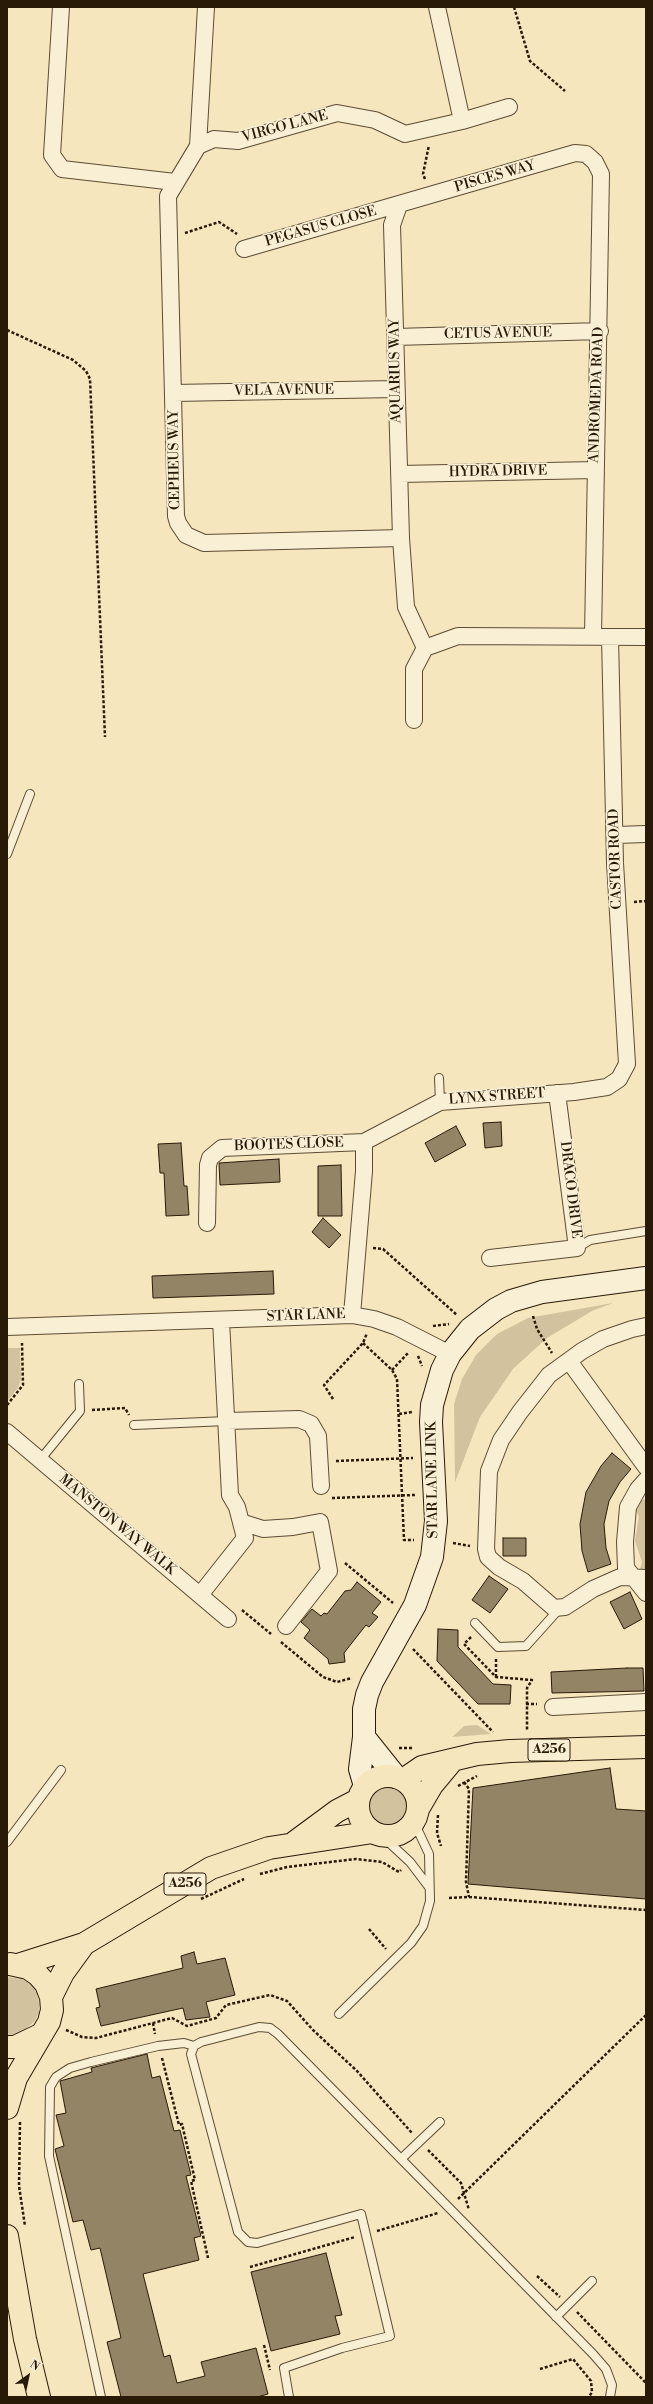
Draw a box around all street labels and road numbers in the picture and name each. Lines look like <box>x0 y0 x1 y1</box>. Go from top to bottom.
street label: VIRGO LANE <box>240 107 330 147</box>
street label: PISCES WAY <box>453 157 537 197</box>
street label: PEGASUS CLOSE <box>263 203 379 251</box>
street label: AQUARIUS WAY <box>387 319 405 423</box>
street label: CETUS AVENUE <box>444 325 552 343</box>
street label: ANDROMEDA ROAD <box>586 327 608 463</box>
street label: VELA AVENUE <box>234 382 334 400</box>
street label: CEPHEUS WAY <box>166 410 184 510</box>
street label: HYDRA DRIVE <box>448 463 548 481</box>
street label: CASTOR ROAD <box>606 808 626 910</box>
street label: LYNX STREET <box>448 1085 546 1109</box>
street label: BOOTES CLOSE <box>234 1135 344 1155</box>
street label: DRACO DRIVE <box>556 1140 584 1240</box>
street label: STAR LANE <box>266 1306 346 1326</box>
street label: STAR LANE LINK <box>424 1421 442 1539</box>
street label: MANSTON WAY WALK <box>55 1471 179 1579</box>
road number: A256 <box>528 1739 570 1761</box>
road number: A256 <box>164 1873 206 1895</box>

